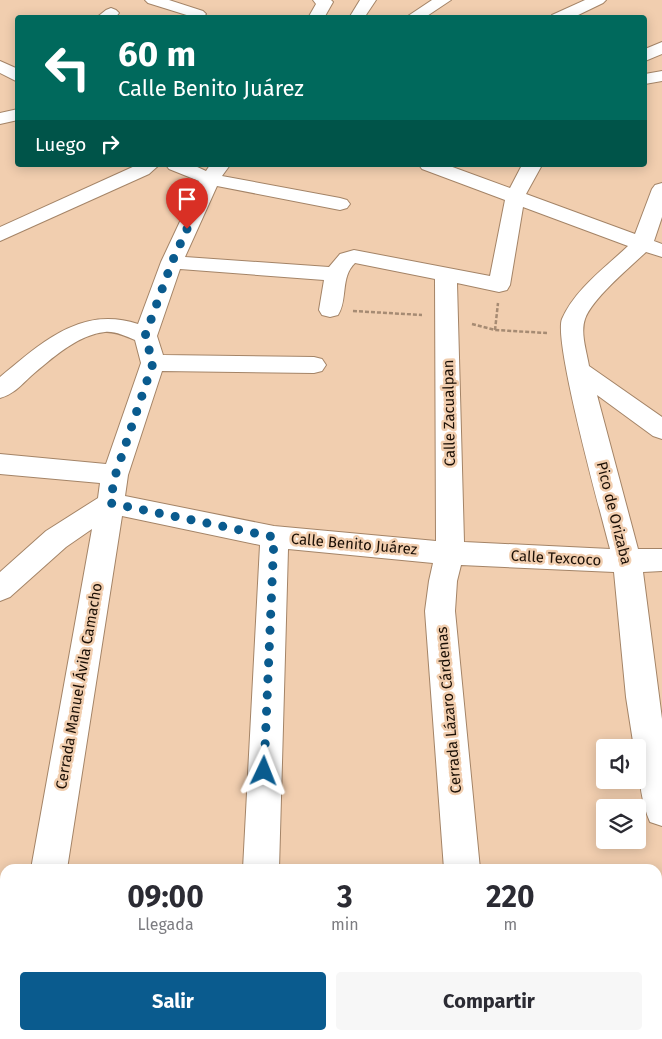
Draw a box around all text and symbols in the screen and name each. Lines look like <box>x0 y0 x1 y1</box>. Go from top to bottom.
text: 60 m <box>118 33 196 75</box>
icon: left <box>35 35 100 100</box>
text: Calle Benito Juárez <box>118 75 304 102</box>
icon: right <box>96 130 124 158</box>
text: Luego <box>35 133 86 156</box>
pin <box>166 178 208 229</box>
icon: arrive <box>173 185 201 213</box>
street label: Calle Zacualpan <box>439 359 459 467</box>
street label: Pico de Orizaba <box>593 460 635 566</box>
street label: Calle Benito Juárez <box>290 530 418 559</box>
street label: Calle Texcoco <box>510 547 602 569</box>
street label: Cerrada Manuel Ávila Camacho <box>52 581 106 791</box>
street label: Cerrada Lázaro Cárdenas <box>433 626 465 794</box>
map controls <box>596 739 646 849</box>
button: sound <box>596 739 646 789</box>
position arrow <box>237 744 289 796</box>
button: layers <box>596 799 646 849</box>
text: 09:00 <box>127 879 204 915</box>
text: 3 <box>337 879 353 915</box>
text: 220 <box>486 879 535 915</box>
text: Llegada <box>137 915 194 934</box>
text: min <box>331 915 359 934</box>
text: m <box>503 915 517 934</box>
button: Salir <box>20 972 326 1030</box>
button: Compartir <box>336 972 642 1030</box>

